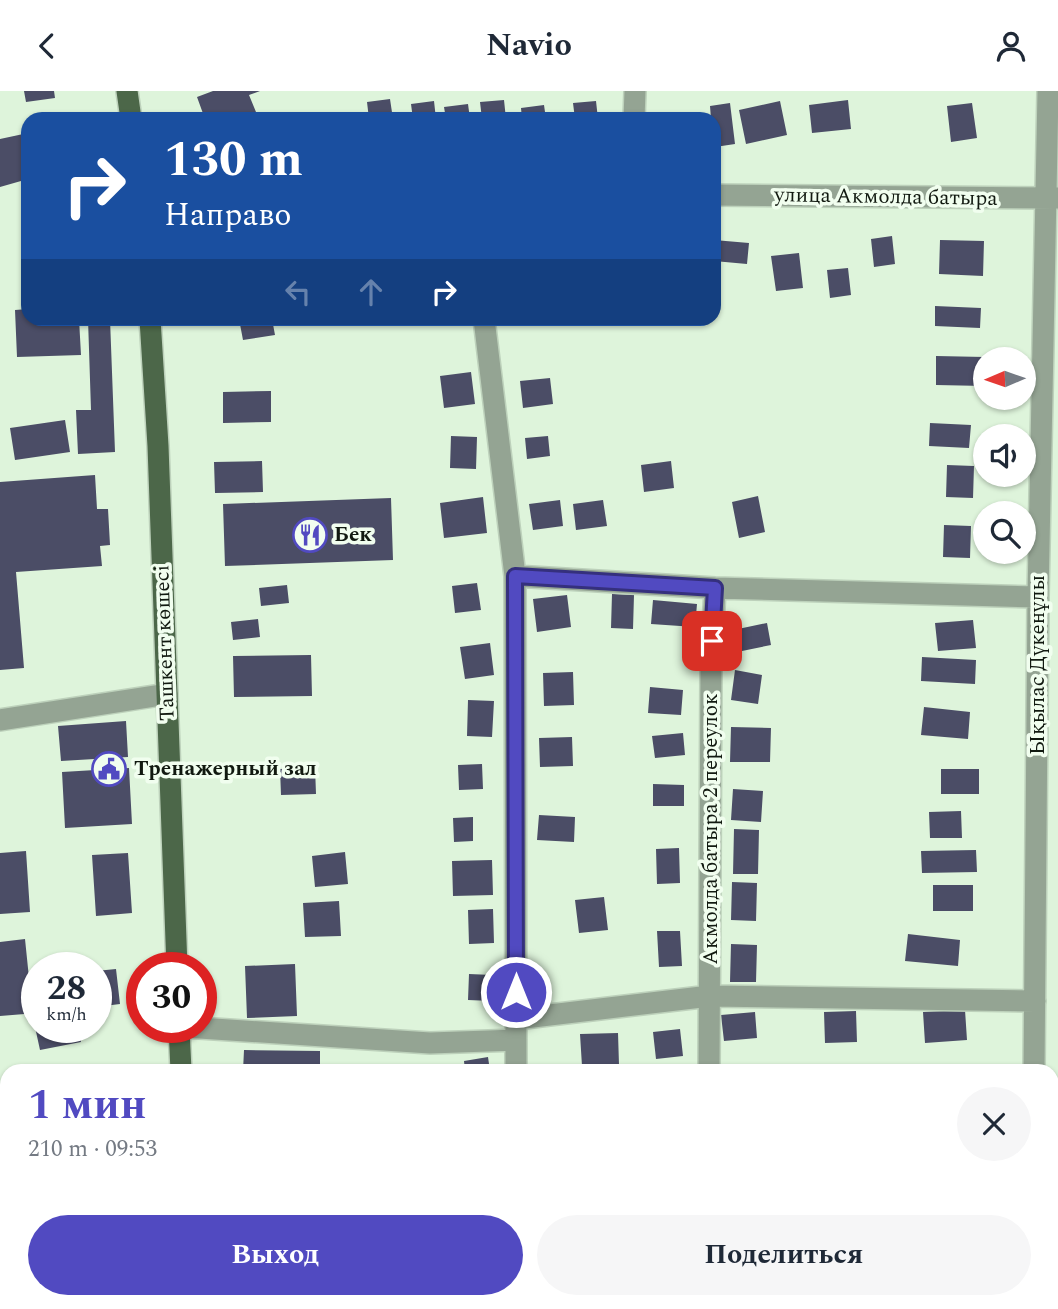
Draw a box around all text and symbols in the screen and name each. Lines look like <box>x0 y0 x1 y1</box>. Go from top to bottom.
text: Navio <box>486 21 572 70</box>
icon: back <box>28 27 66 65</box>
icon: person <box>992 27 1030 65</box>
text: 130 m <box>164 123 303 198</box>
icon: right <box>49 140 140 231</box>
street label: улица Акмолда батыра <box>773 179 999 215</box>
text: Направо <box>164 191 291 240</box>
icon: left <box>279 273 317 311</box>
icon: ahead <box>352 273 390 311</box>
icon: right <box>425 273 463 311</box>
north arrow <box>973 347 1036 409</box>
map controls <box>973 347 1036 564</box>
button: sound <box>973 424 1036 487</box>
button: search <box>973 501 1036 564</box>
restaurant icon: Бек <box>291 516 329 554</box>
place label: Бек <box>334 519 372 551</box>
street label: Ташкент көшесі <box>146 564 184 722</box>
street label: Ықылас Дүкенұлы <box>1022 575 1054 755</box>
pin <box>682 611 742 671</box>
icon: arrive <box>693 622 731 660</box>
street label: Акмолда батыра 2 переулок <box>695 693 727 965</box>
public building icon: Тренажерный зал <box>90 750 128 788</box>
place label: Тренажерный зал <box>134 753 317 785</box>
speed limit sign: 30 <box>126 952 217 1043</box>
position arrow <box>479 955 553 1029</box>
text: 28 <box>47 962 86 1015</box>
text: km/h <box>46 1001 87 1028</box>
text: 1 мин <box>28 1074 146 1137</box>
button: close <box>957 1087 1031 1161</box>
text: 210 m · 09:53 <box>28 1132 157 1167</box>
button: Выход <box>28 1215 523 1295</box>
button: Поделиться <box>537 1215 1031 1295</box>

